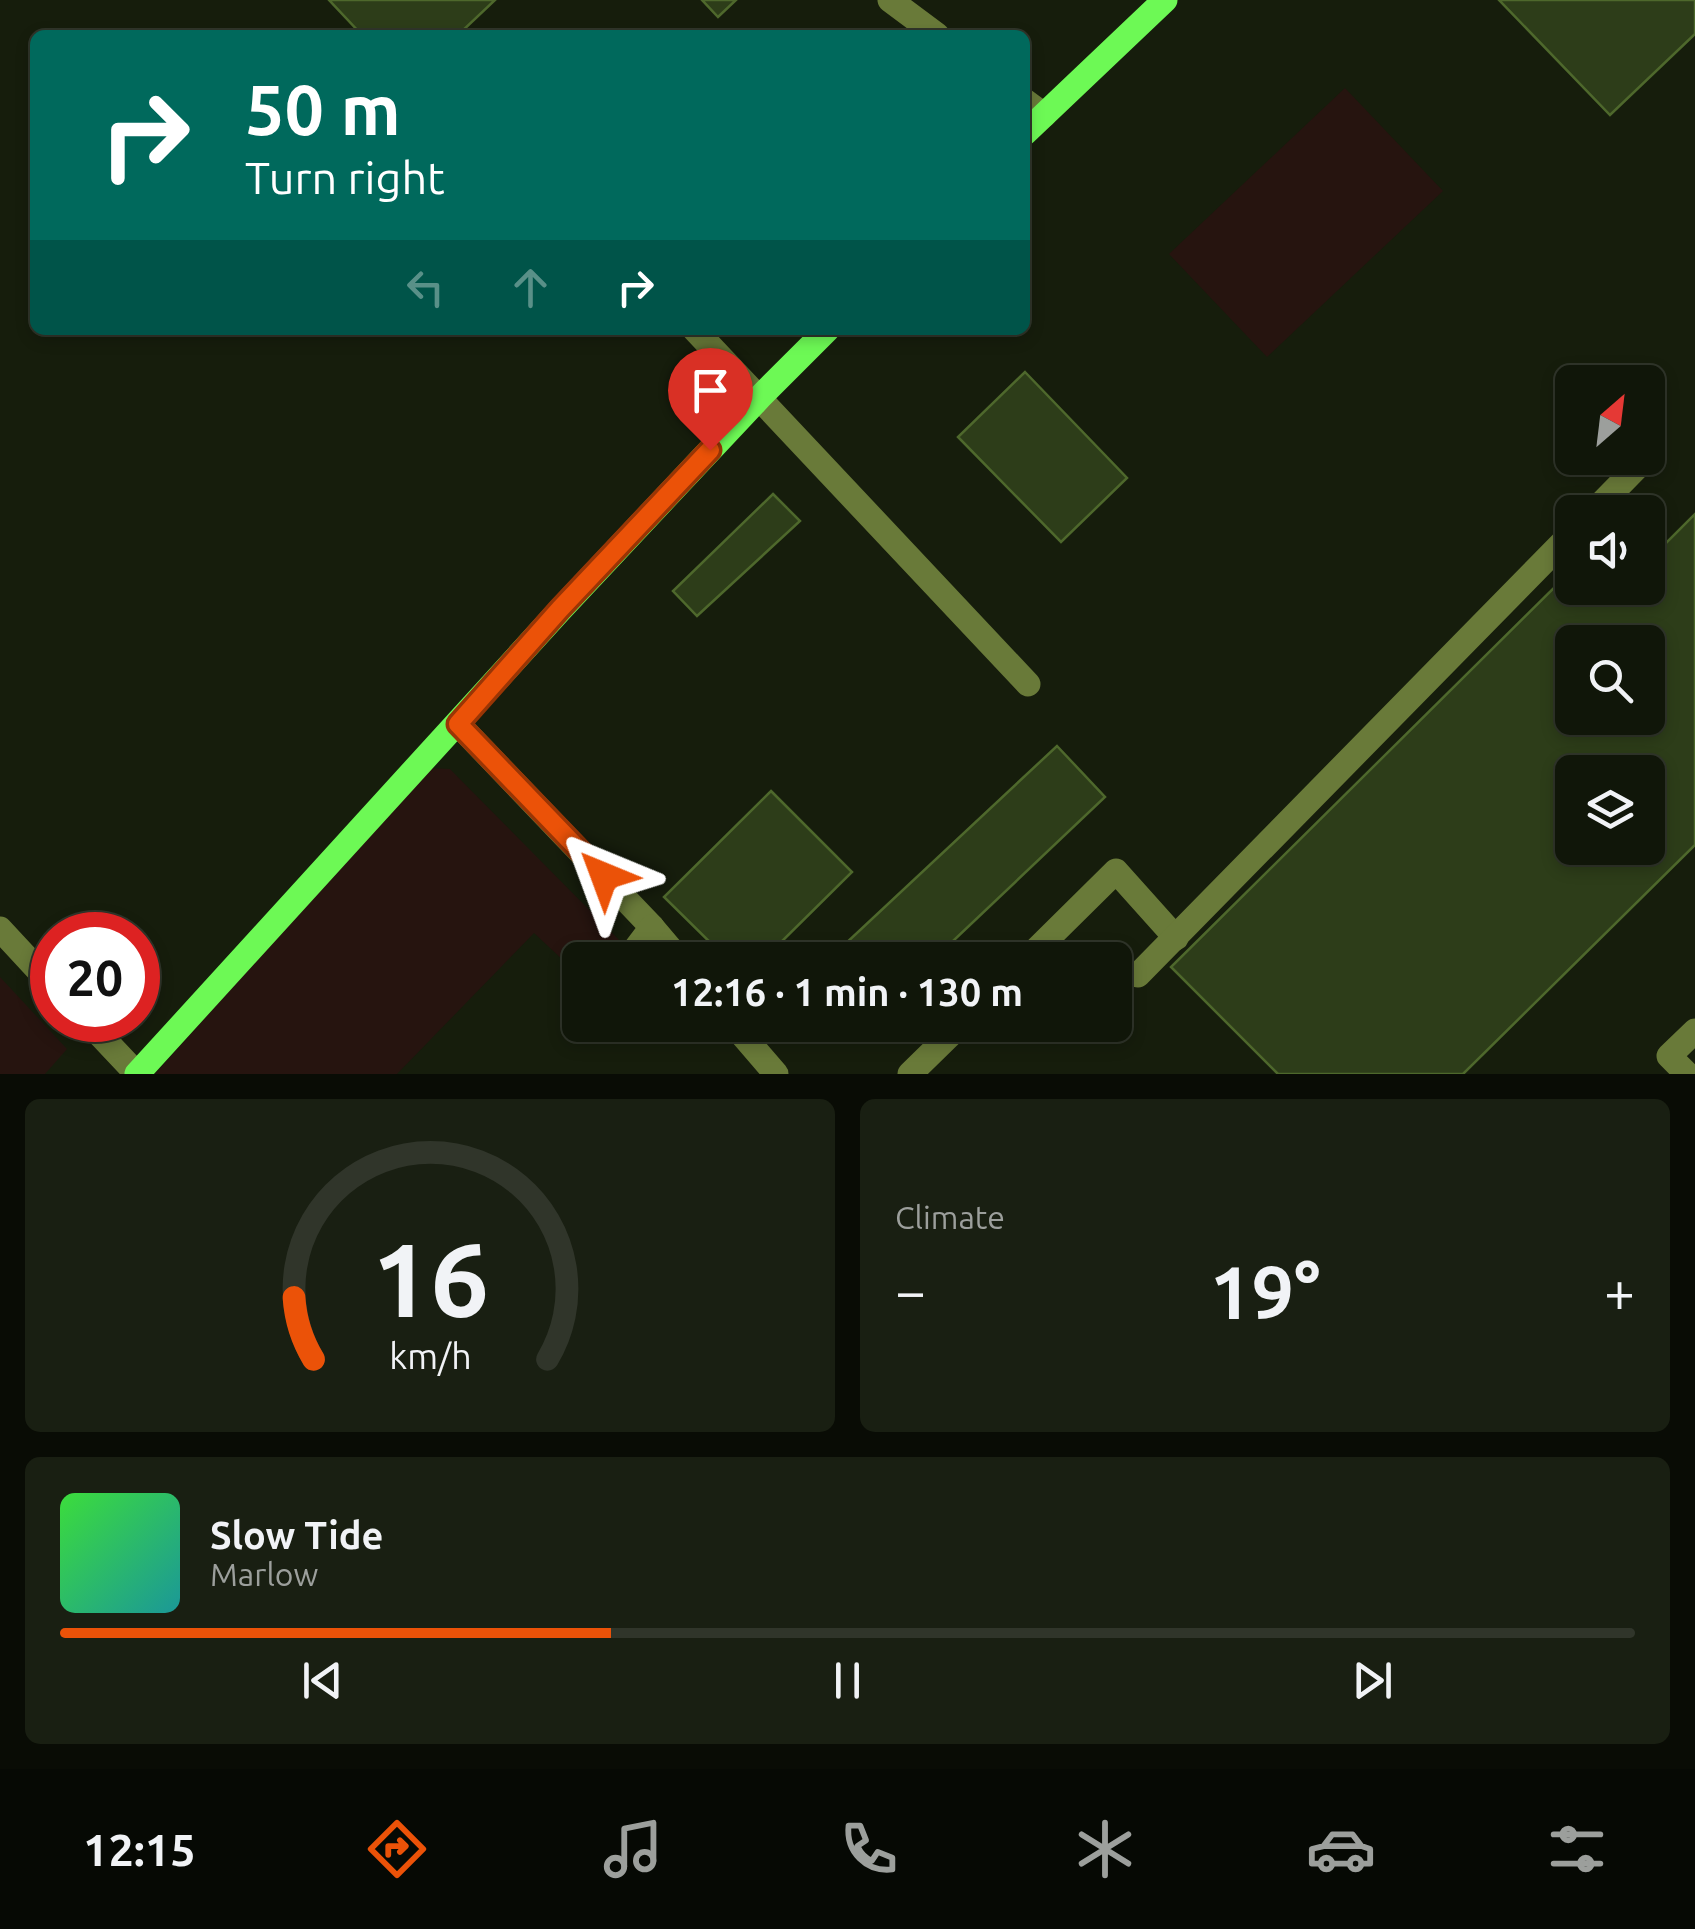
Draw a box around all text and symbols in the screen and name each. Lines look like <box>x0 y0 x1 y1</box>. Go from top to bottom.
icon: right <box>80 70 210 200</box>
text: 50 m <box>245 70 401 148</box>
text: Turn right <box>245 152 445 203</box>
icon: left <box>398 260 453 315</box>
icon: ahead <box>503 260 558 315</box>
icon: right <box>608 260 663 315</box>
pin <box>668 348 753 451</box>
icon: arrive <box>683 363 738 418</box>
north arrow <box>1555 365 1665 475</box>
map controls <box>1555 365 1665 865</box>
button: sound <box>1555 495 1665 605</box>
button: search <box>1555 625 1665 735</box>
button: layers <box>1555 755 1665 865</box>
position arrow <box>552 824 656 928</box>
speed limit sign: 20 <box>30 912 160 1042</box>
text: 12:16 · 1 min · 130 m <box>671 971 1023 1013</box>
text: Climate <box>895 1199 1005 1235</box>
text: 16 <box>371 1220 489 1337</box>
text: 19° <box>1209 1249 1321 1333</box>
text: − <box>895 1260 926 1321</box>
text: + <box>1604 1260 1635 1321</box>
text: km/h <box>389 1336 471 1376</box>
text: Slow Tide <box>210 1514 383 1556</box>
text: Marlow <box>210 1556 318 1592</box>
icon: previous <box>295 1653 350 1708</box>
icon: pause <box>820 1653 875 1708</box>
icon: next <box>1345 1653 1400 1708</box>
icon: directions <box>362 1814 432 1884</box>
icon: music <box>598 1814 668 1884</box>
icon: phone <box>834 1814 904 1884</box>
icon: climate <box>1070 1814 1140 1884</box>
icon: car <box>1306 1814 1376 1884</box>
icon: filters <box>1542 1814 1612 1884</box>
text: 12:15 <box>83 1824 196 1875</box>

